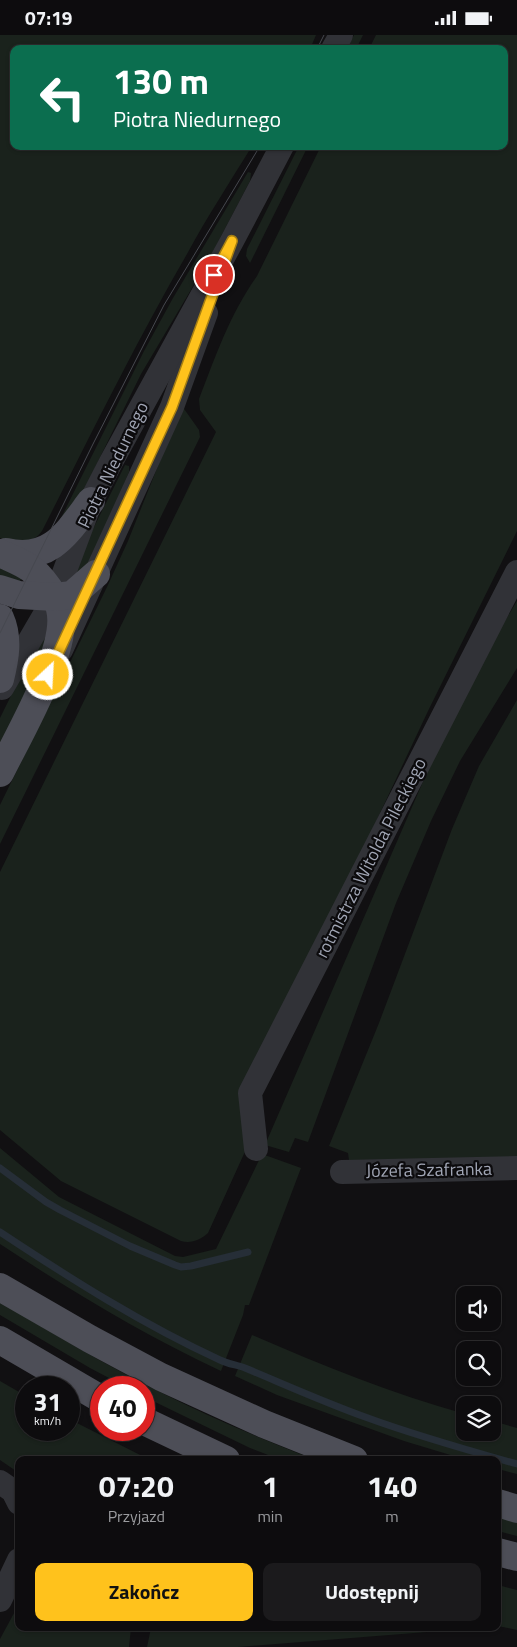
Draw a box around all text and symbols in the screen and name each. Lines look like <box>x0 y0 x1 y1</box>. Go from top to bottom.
text: 07:19 <box>25 3 72 32</box>
text: 130 m <box>113 54 209 108</box>
icon: left <box>30 65 95 130</box>
text: Piotra Niedurnego <box>113 102 281 136</box>
pin <box>193 254 235 296</box>
icon: arrive <box>200 261 228 289</box>
street label: Piotra Niedurnego <box>70 397 155 533</box>
position arrow <box>21 648 73 700</box>
street label: rotmistrza Witolda Pileckiego <box>308 753 433 963</box>
street label: Józefa Szafranka <box>366 1155 492 1184</box>
map controls <box>456 1286 501 1441</box>
button: sound <box>456 1286 501 1331</box>
button: search <box>456 1341 501 1386</box>
speed limit sign: 40 <box>90 1376 155 1441</box>
text: 31 <box>33 1383 62 1421</box>
button: layers <box>456 1396 501 1441</box>
text: km/h <box>34 1411 61 1430</box>
text: 07:20 <box>99 1463 174 1509</box>
text: 1 <box>262 1463 279 1509</box>
text: 140 <box>367 1463 417 1509</box>
text: Przyjazd <box>108 1504 165 1528</box>
text: min <box>257 1504 283 1528</box>
text: m <box>385 1504 399 1528</box>
button: Zakończ <box>35 1563 253 1621</box>
button: Udostępnij <box>263 1563 481 1621</box>

